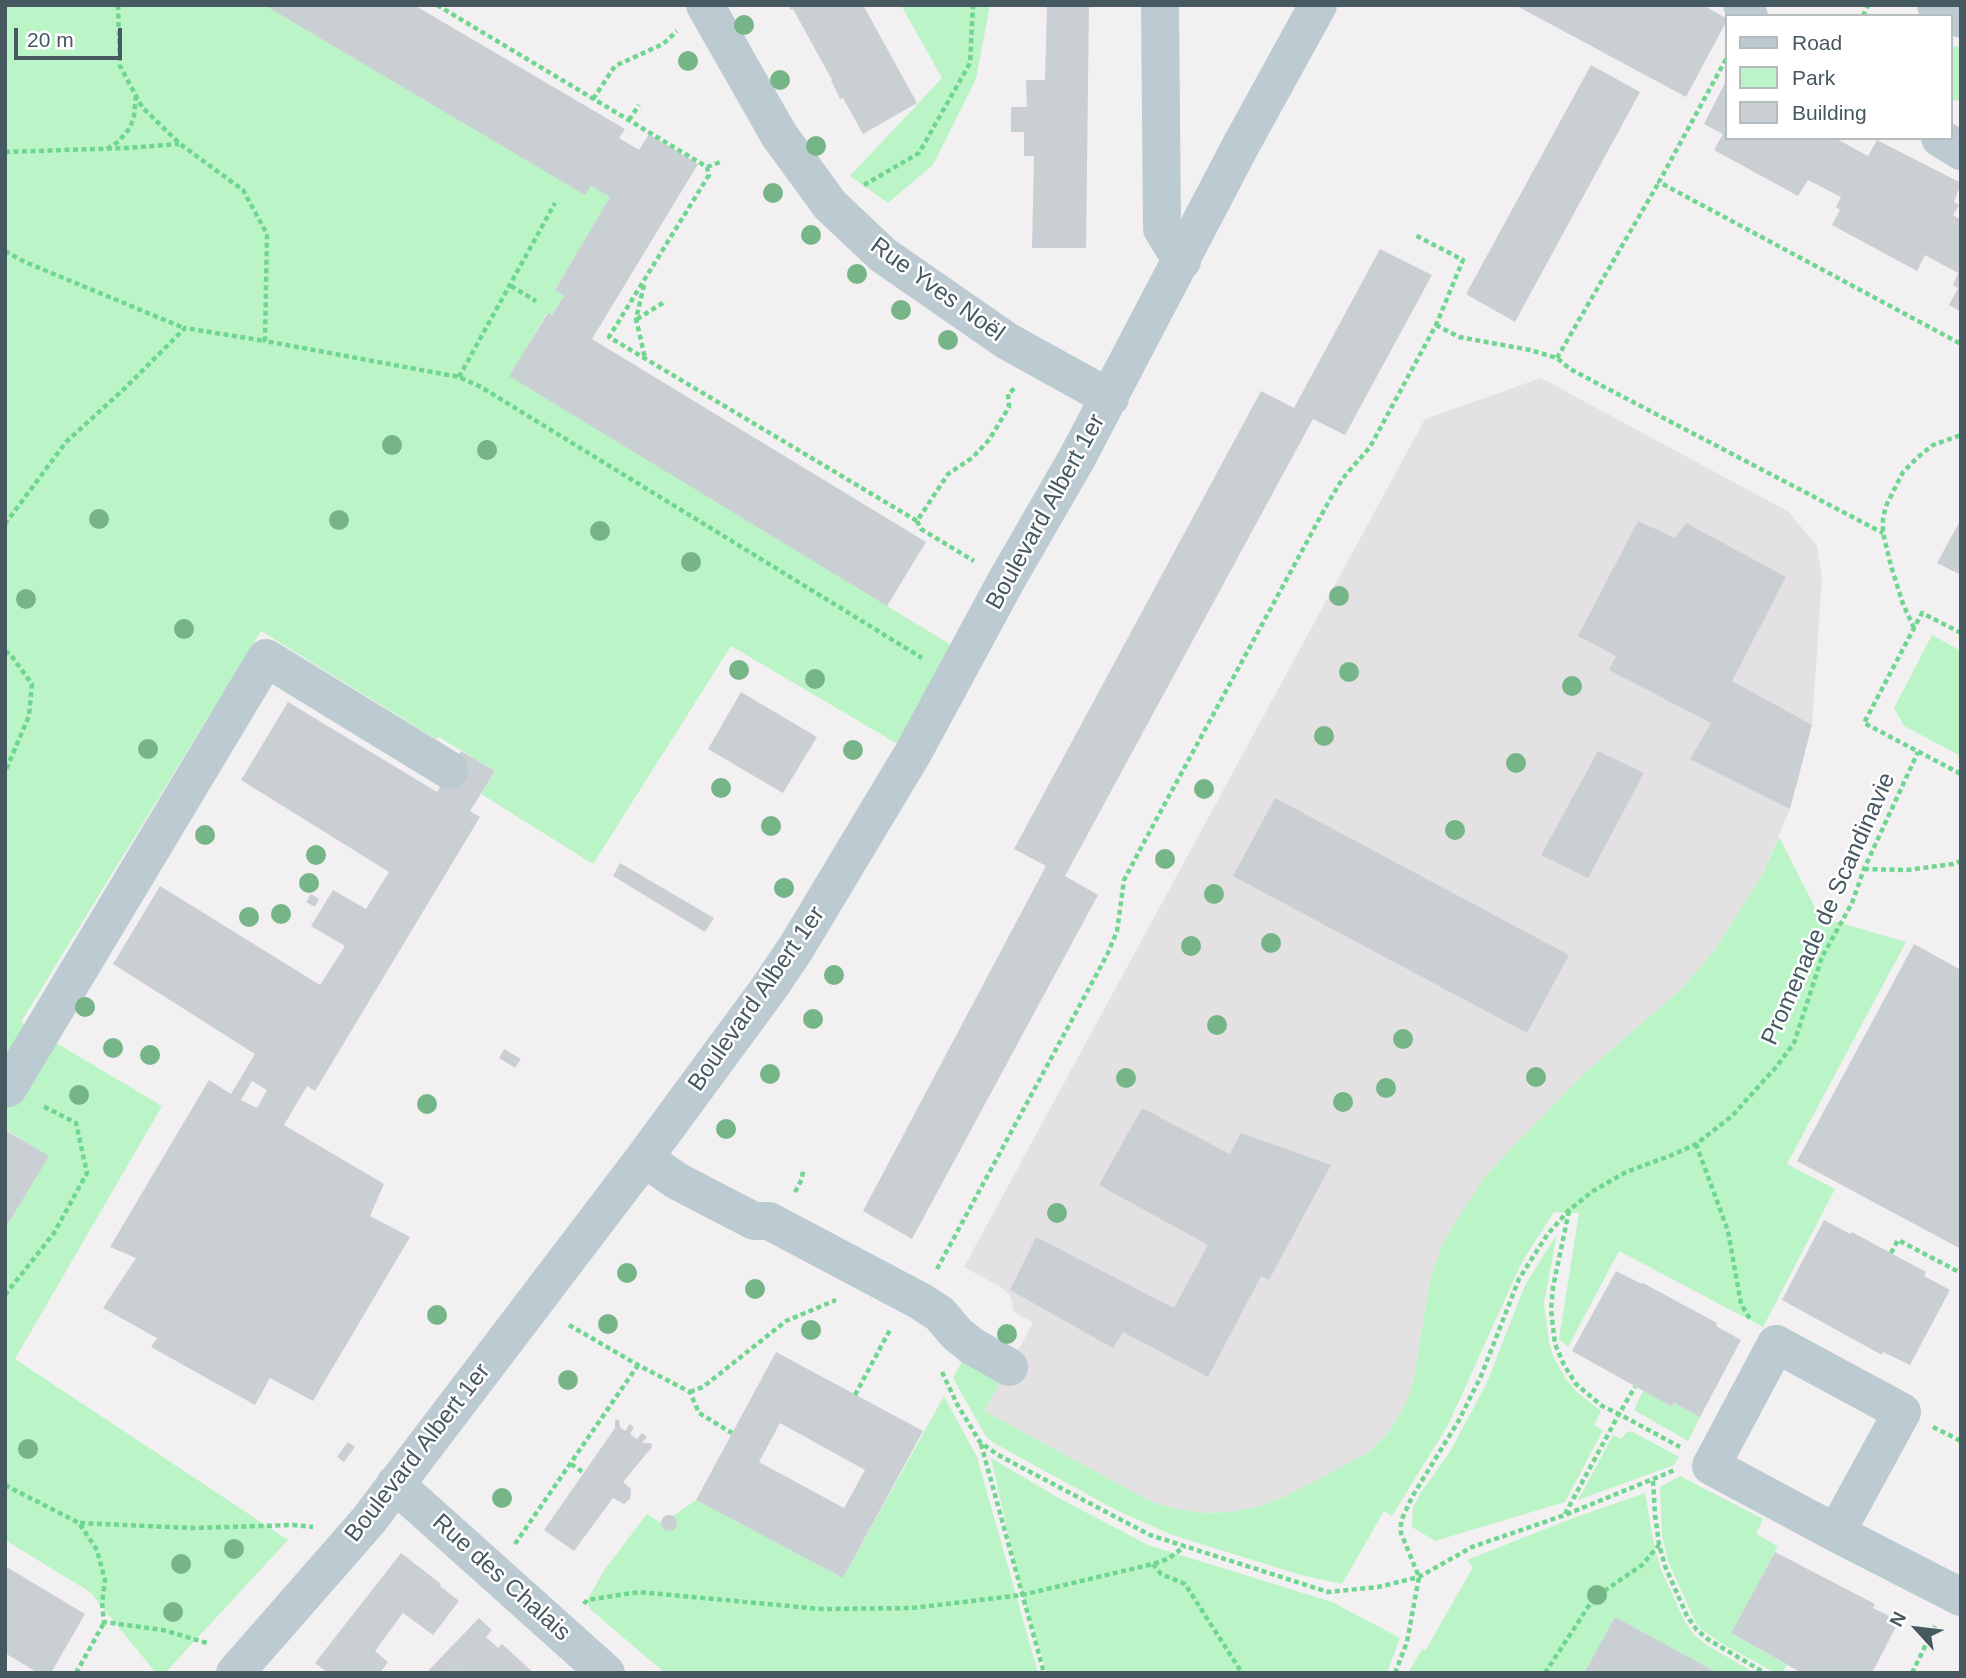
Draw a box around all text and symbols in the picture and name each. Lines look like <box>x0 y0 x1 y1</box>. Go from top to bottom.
scale bar <box>18 14 126 58</box>
legend <box>1724 14 1952 140</box>
text: 20 m <box>27 28 74 51</box>
text: Road <box>1792 31 1842 54</box>
text: Park <box>1792 66 1835 89</box>
text: Building <box>1792 101 1867 124</box>
street label: Rue Yves Noël <box>864 232 1010 348</box>
street label: Boulevard Albert 1er <box>980 409 1112 615</box>
street label: Promenade de Scandinavie <box>1756 768 1902 1050</box>
street label: Boulevard Albert 1er <box>682 901 832 1097</box>
street label: Boulevard Albert 1er <box>339 1358 497 1548</box>
street label: Rue des Chalais <box>426 1508 576 1648</box>
north arrow <box>1882 1594 1952 1664</box>
text: N <box>1885 1608 1910 1630</box>

